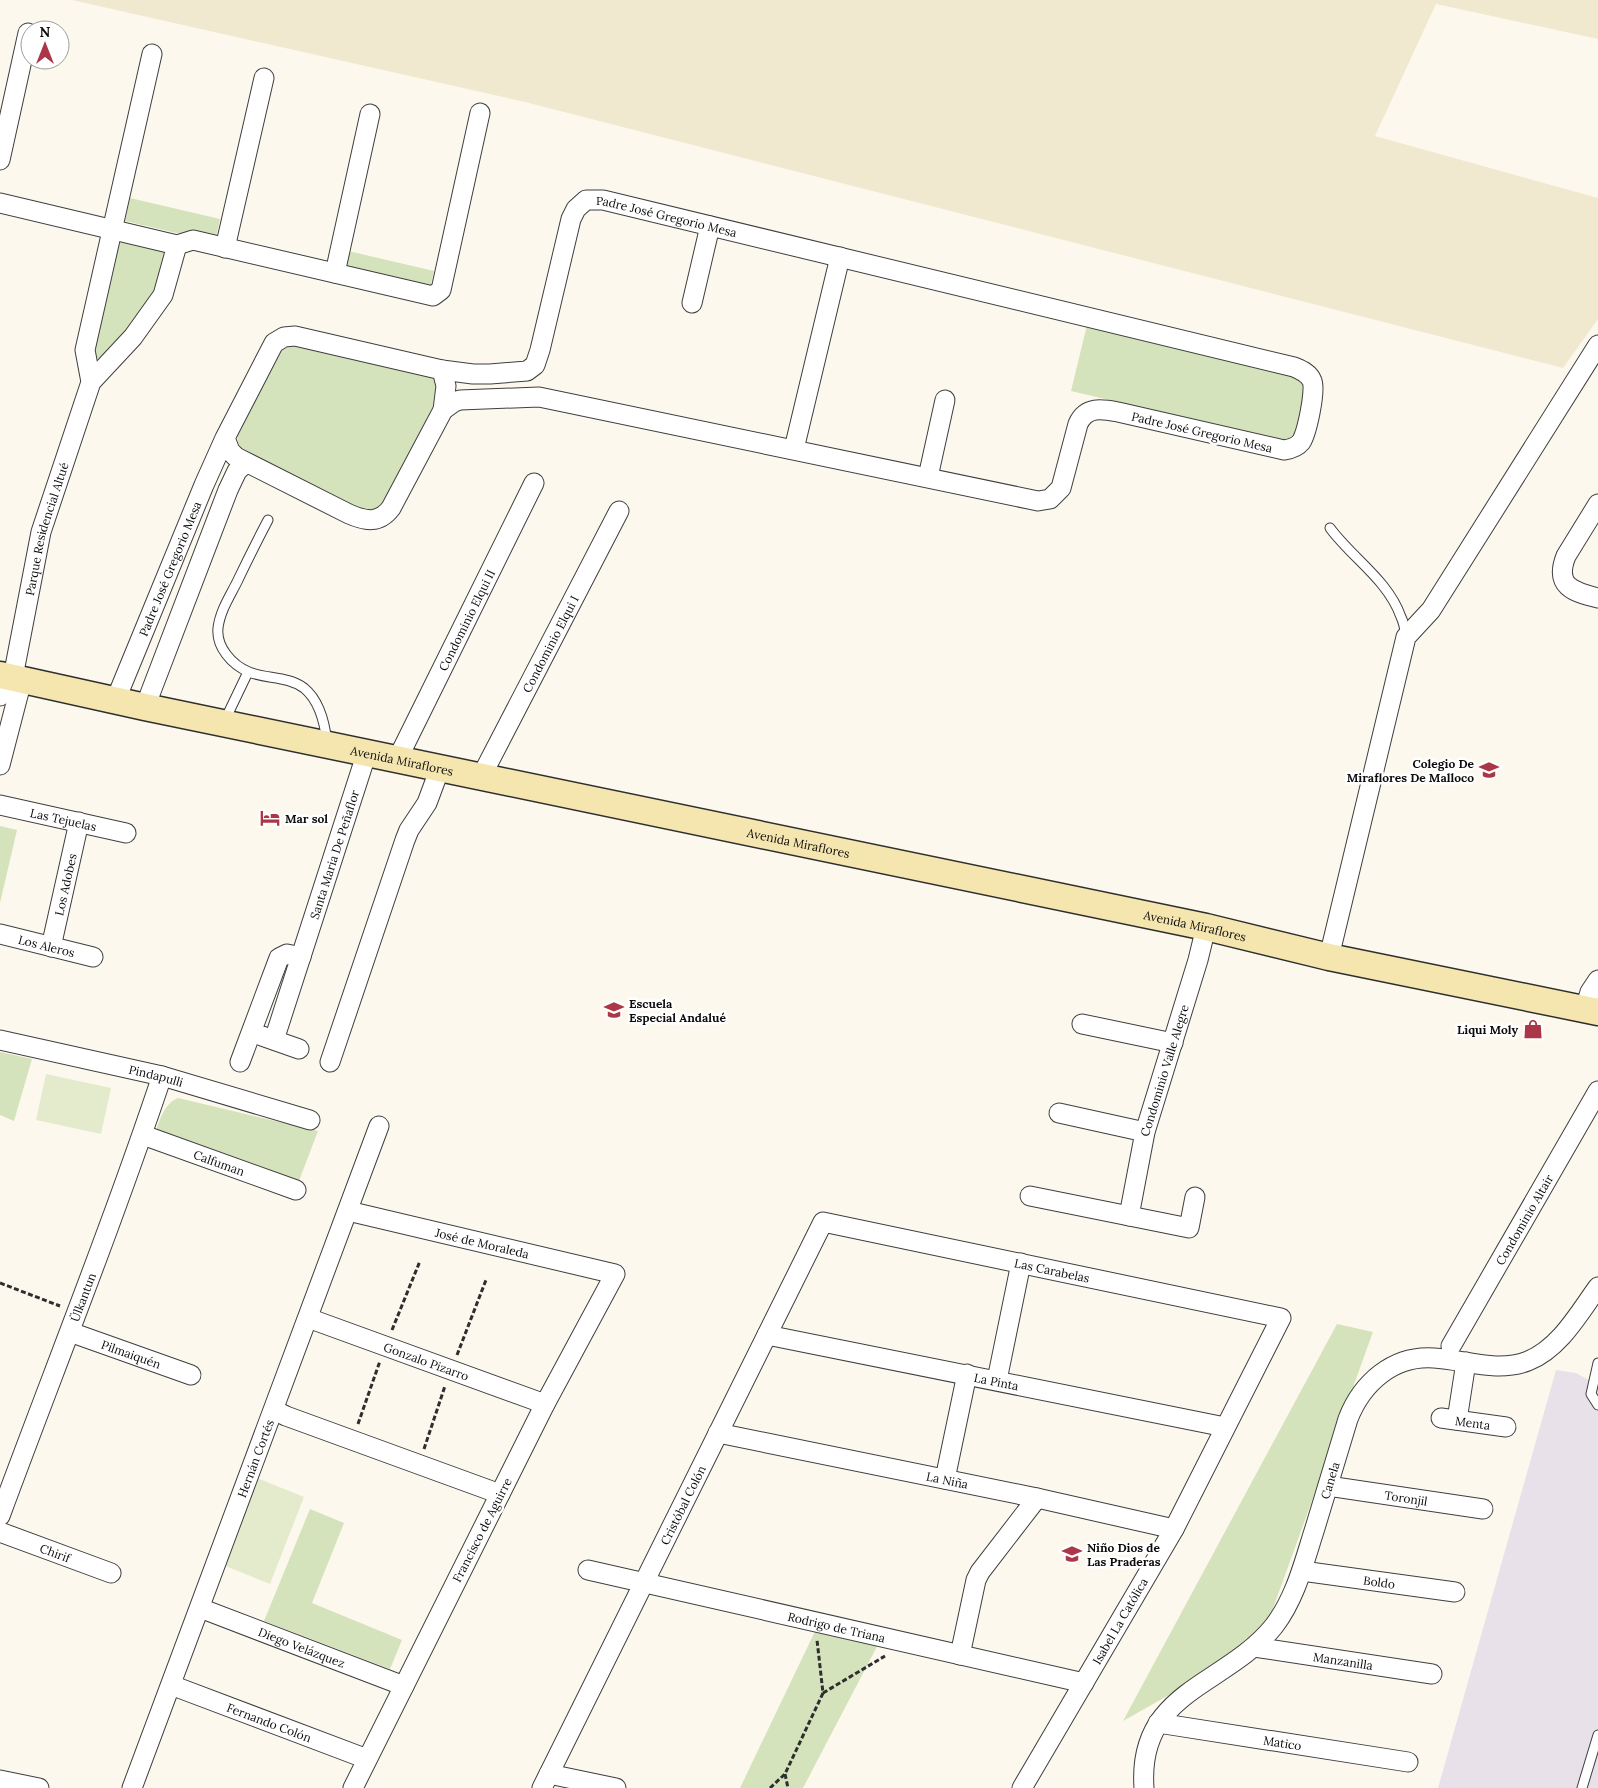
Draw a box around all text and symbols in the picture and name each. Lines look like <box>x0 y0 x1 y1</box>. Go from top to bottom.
north arrow <box>20 20 70 70</box>
text: N <box>40 23 51 41</box>
street label: Padre José Gregorio Mesa <box>596 193 738 240</box>
street label: Padre José Gregorio Mesa <box>1130 408 1274 456</box>
street label: Parque Residencial Altué <box>21 460 71 597</box>
street label: Padre José Gregorio Mesa <box>135 499 204 638</box>
street label: Condominio Elqui II <box>435 567 498 673</box>
street label: Condominio Elqui I <box>519 593 581 695</box>
street label: Avenida Miraflores <box>348 742 455 778</box>
place label: Colegio De Miraflores De Malloco <box>1347 756 1475 785</box>
school or university icon: Colegio De Miraflores De Malloco <box>1478 759 1500 781</box>
street label: Santa Maria De Peñaflor <box>306 787 362 921</box>
street label: Las Tejuelas <box>29 804 98 834</box>
hotel icon: Mar sol <box>259 807 281 829</box>
place label: Mar sol <box>285 811 328 826</box>
street label: Avenida Miraflores <box>745 824 852 861</box>
street label: Los Adobes <box>51 852 79 917</box>
street label: Avenida Miraflores <box>1141 907 1248 944</box>
street label: Los Aleros <box>17 931 77 960</box>
place label: Escuela Especial Andalué <box>629 996 726 1025</box>
school or university icon: Escuela Especial Andalué <box>603 999 625 1021</box>
street label: Condominio Valle Alegre <box>1137 1002 1192 1138</box>
shop icon: Liqui Moly <box>1522 1018 1544 1040</box>
place label: Liqui Moly <box>1457 1022 1518 1037</box>
street label: Pindapulli <box>127 1061 185 1089</box>
street label: Calfuman <box>192 1146 247 1178</box>
street label: Condominio Altair <box>1492 1171 1556 1267</box>
street label: José de Moraleda <box>433 1224 531 1261</box>
street label: Las Carabelas <box>1013 1255 1092 1285</box>
street label: Ülkantun <box>66 1270 99 1324</box>
street label: Pilmaiquén <box>99 1336 163 1371</box>
street label: Gonzalo Pizarro <box>382 1339 471 1383</box>
street label: La Pinta <box>973 1369 1020 1393</box>
street label: Menta <box>1454 1413 1491 1432</box>
street label: Hernán Cortés <box>234 1417 277 1499</box>
street label: Canela <box>1317 1460 1342 1501</box>
street label: Cristóbal Colón <box>656 1463 709 1547</box>
street label: La Niña <box>925 1468 970 1491</box>
street label: Francisco de Aguirre <box>449 1475 515 1585</box>
street label: Toronjil <box>1384 1487 1429 1508</box>
street label: Chirif <box>38 1540 74 1565</box>
place label: Niño Dios de Las Praderas <box>1087 1540 1161 1569</box>
school or university icon: Niño Dios de Las Praderas <box>1061 1543 1083 1565</box>
street label: Boldo <box>1362 1572 1396 1591</box>
street label: Isabel La Católica <box>1089 1575 1151 1667</box>
street label: Rodrigo de Triana <box>786 1608 887 1645</box>
street label: Diego Velázquez <box>256 1624 347 1670</box>
street label: Manzanilla <box>1312 1649 1374 1672</box>
street label: Fernando Colón <box>225 1699 314 1745</box>
street label: Matico <box>1262 1732 1303 1753</box>

